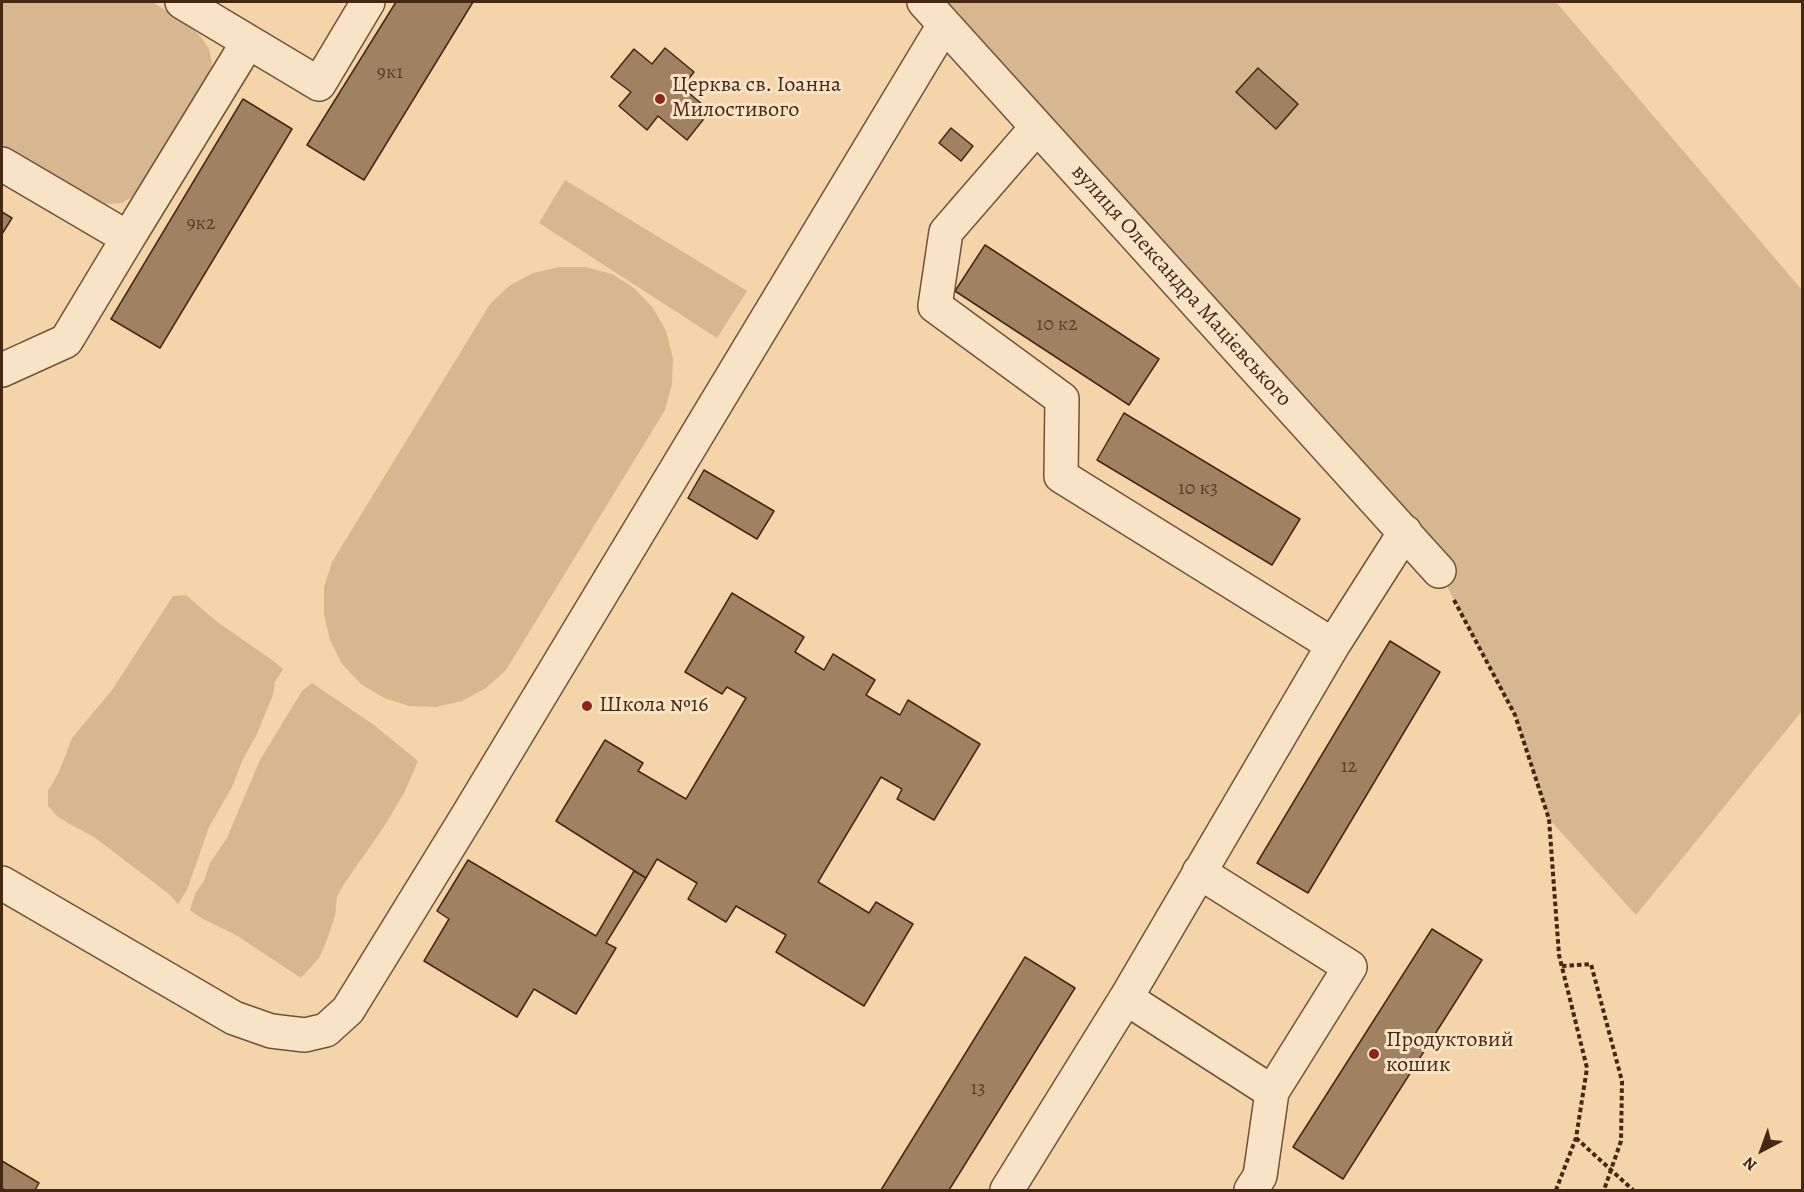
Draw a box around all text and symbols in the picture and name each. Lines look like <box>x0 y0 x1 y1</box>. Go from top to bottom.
house number: 9к1 <box>377 61 403 85</box>
place label: Церква св. Іоанна Милостивого <box>672 73 841 124</box>
marker: Церква св. Іоанна Милостивого <box>653 92 667 106</box>
street label: вулиця Олександра Мацієвського <box>1065 159 1297 413</box>
house number: 9к2 <box>187 212 215 236</box>
house number: 10 к2 <box>1036 313 1078 337</box>
house number: 10 к3 <box>1178 477 1218 501</box>
place label: Школа №16 <box>599 693 708 719</box>
marker: Школа №16 <box>580 699 594 713</box>
house number: 12 <box>1341 755 1357 779</box>
place label: Продуктовий кошик <box>1386 1028 1514 1080</box>
marker: Продуктовий кошик <box>1367 1047 1381 1061</box>
house number: 13 <box>970 1077 986 1101</box>
north arrow <box>1732 1120 1792 1180</box>
text: N <box>1739 1151 1762 1176</box>

